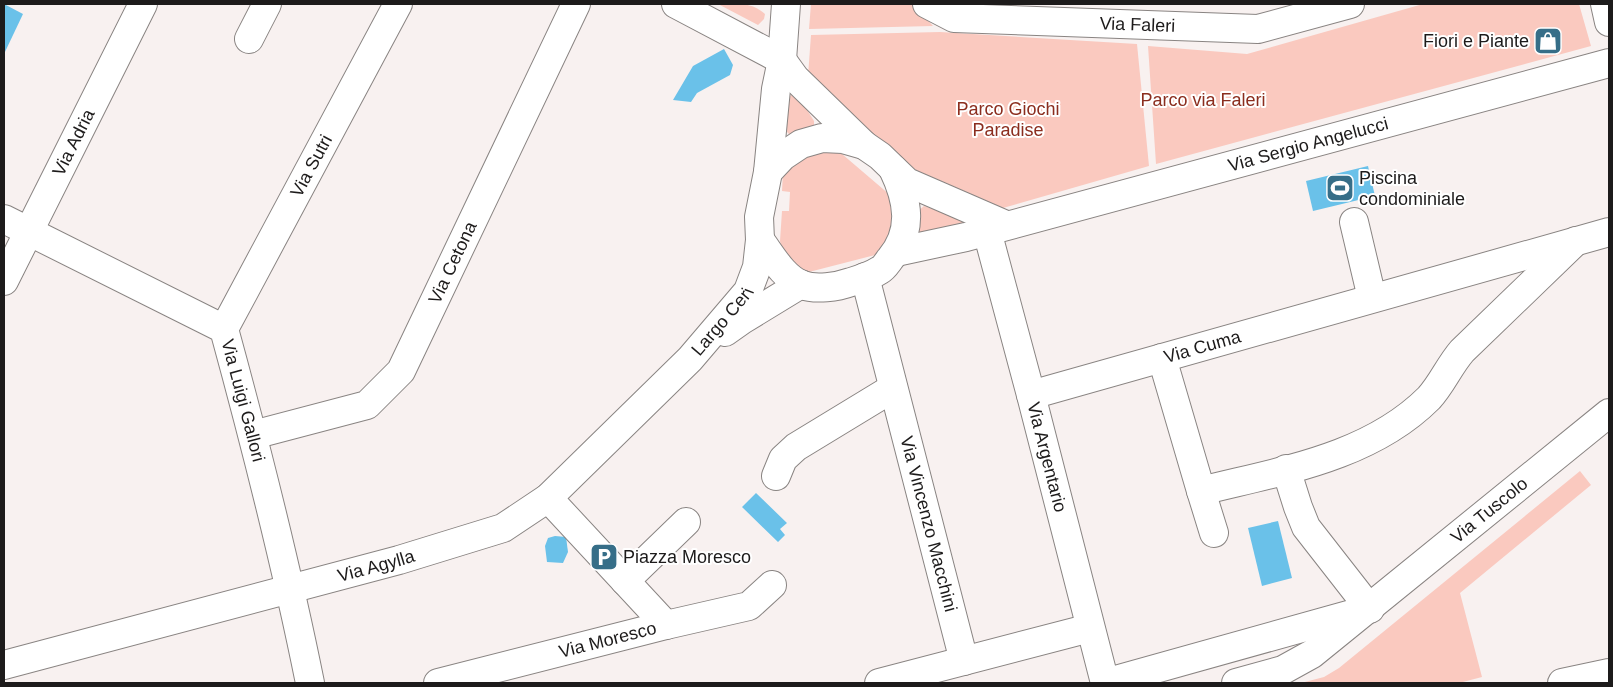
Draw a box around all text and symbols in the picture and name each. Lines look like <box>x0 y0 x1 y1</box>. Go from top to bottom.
street label: Via Faleri <box>1099 13 1176 36</box>
shop icon: Fiori e Piante <box>1533 26 1563 56</box>
place label: Fiori e Piante <box>1423 31 1529 51</box>
park label: Parco via Faleri <box>1140 90 1266 110</box>
park label: Parco Giochi Paradise <box>956 99 1060 140</box>
street label: Via Adria <box>48 105 99 179</box>
street label: Via Sergio Angelucci <box>1226 113 1390 176</box>
street label: Via Sutri <box>287 131 336 200</box>
place label: Piscina condominiale <box>1359 168 1465 209</box>
sports icon: Piscina condominiale <box>1325 173 1355 203</box>
street label: Via Cetona <box>425 217 481 307</box>
street label: Largo Ceri <box>687 285 758 360</box>
street label: Via Cuma <box>1162 326 1244 367</box>
street label: Via Luigi Gallori <box>217 337 269 464</box>
street label: Via Argentario <box>1023 400 1071 514</box>
street label: Via Vincenzo Macchini <box>896 434 961 614</box>
street label: Via Tuscolo <box>1447 473 1531 547</box>
parking icon: Piazza Moresco <box>589 542 619 572</box>
street label: Via Agylla <box>335 546 418 586</box>
place label: Piazza Moresco <box>623 547 751 567</box>
street label: Via Moresco <box>557 618 658 662</box>

